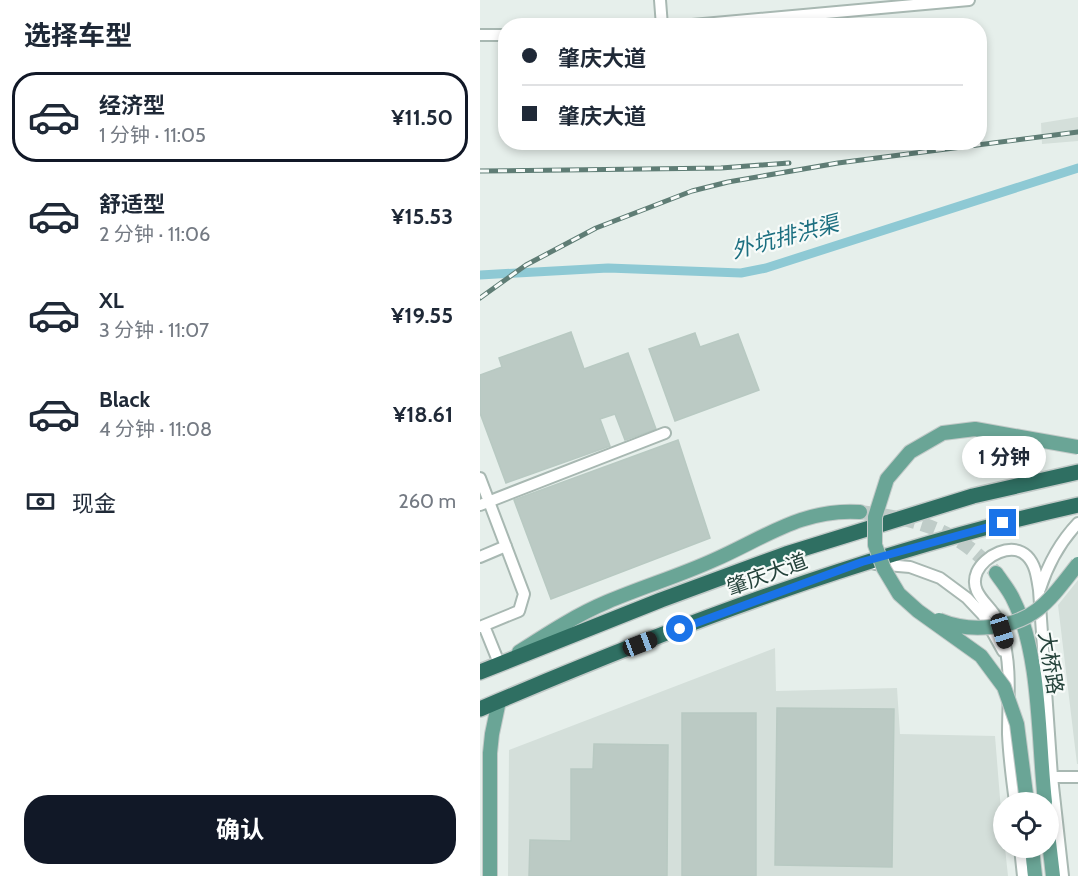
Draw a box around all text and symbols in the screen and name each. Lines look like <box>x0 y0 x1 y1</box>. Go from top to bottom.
text: 选择车型 <box>24 19 132 52</box>
text: 肇庆大道 <box>558 45 646 72</box>
icon: car <box>27 90 81 144</box>
text: 经济型 <box>99 92 165 119</box>
text: 肇庆大道 <box>558 103 646 130</box>
text: ¥11.50 <box>391 104 453 131</box>
text: 1 分钟 · 11:05 <box>99 123 206 147</box>
icon: car <box>27 189 81 243</box>
text: 舒适型 <box>99 191 165 218</box>
text: ¥15.53 <box>391 203 453 230</box>
water label: 外坑排洪渠 <box>728 209 845 264</box>
text: 2 分钟 · 11:06 <box>99 222 210 246</box>
text: XL <box>99 287 124 314</box>
icon: car <box>27 288 81 342</box>
text: ¥19.55 <box>391 302 453 329</box>
text: 3 分钟 · 11:07 <box>99 318 209 342</box>
text: Black <box>99 386 150 413</box>
icon: car <box>27 387 81 441</box>
text: ¥18.61 <box>393 401 453 428</box>
text: 4 分钟 · 11:08 <box>99 417 212 441</box>
callout: 1 分钟 <box>961 436 1045 478</box>
text: 1 分钟 <box>978 445 1030 469</box>
icon: cash <box>24 485 57 518</box>
text: 260 m <box>398 489 456 513</box>
text: 现金 <box>72 490 116 517</box>
route end <box>989 509 1016 536</box>
street label: 肇庆大道 <box>723 548 811 600</box>
car <box>988 611 1016 651</box>
route start <box>666 615 693 642</box>
car <box>620 629 660 659</box>
street label: 大桥路 <box>1034 630 1068 696</box>
map controls <box>993 792 1059 858</box>
button: locate <box>993 792 1059 858</box>
button: 确认 <box>24 795 456 864</box>

